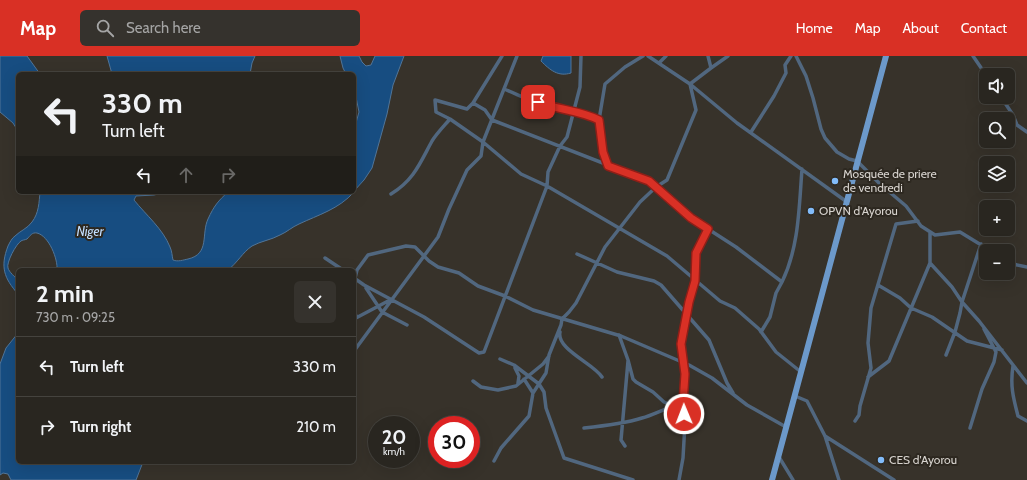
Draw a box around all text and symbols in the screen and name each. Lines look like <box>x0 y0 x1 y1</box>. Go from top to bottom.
search box <box>80 10 360 46</box>
text: Map <box>20 17 56 40</box>
icon: search <box>94 17 116 39</box>
text: Search here <box>126 19 201 37</box>
text: Home <box>796 19 833 37</box>
text: Map <box>855 19 880 37</box>
text: About <box>902 19 939 37</box>
text: Contact <box>961 19 1007 37</box>
map controls <box>979 68 1015 280</box>
button: sound <box>979 68 1015 104</box>
pin <box>521 85 555 119</box>
text: 330 m <box>102 86 183 120</box>
icon: left <box>36 88 88 140</box>
icon: arrive <box>527 91 549 113</box>
button: search <box>979 112 1015 148</box>
text: Turn left <box>102 120 165 142</box>
button: layers <box>979 156 1015 192</box>
icon: left <box>133 164 155 186</box>
icon: ahead <box>175 164 197 186</box>
icon: right <box>217 164 239 186</box>
place label: Mosquée de priere de vendredi <box>843 166 937 195</box>
marker: Mosquée de priere de vendredi <box>830 176 840 186</box>
button: + <box>979 200 1015 236</box>
place label: OPVN d'Ayorou <box>819 203 898 218</box>
marker: OPVN d'Ayorou <box>806 206 816 216</box>
water label: Niger <box>76 223 105 239</box>
button: − <box>979 244 1015 280</box>
text: 2 min <box>36 279 94 308</box>
button: close <box>294 281 336 323</box>
text: 730 m · 09:25 <box>36 309 115 325</box>
icon: left <box>36 356 58 378</box>
text: Turn left <box>70 358 124 376</box>
text: 330 m <box>293 358 336 376</box>
position arrow <box>663 393 705 435</box>
icon: right <box>36 416 58 438</box>
speed limit sign: 30 <box>428 416 480 468</box>
text: Turn right <box>70 418 131 436</box>
text: 210 m <box>296 418 336 436</box>
text: 20 <box>382 425 406 449</box>
text: km/h <box>383 445 405 458</box>
place label: CES d'Ayorou <box>889 452 957 467</box>
marker: CES d'Ayorou <box>876 455 886 465</box>

